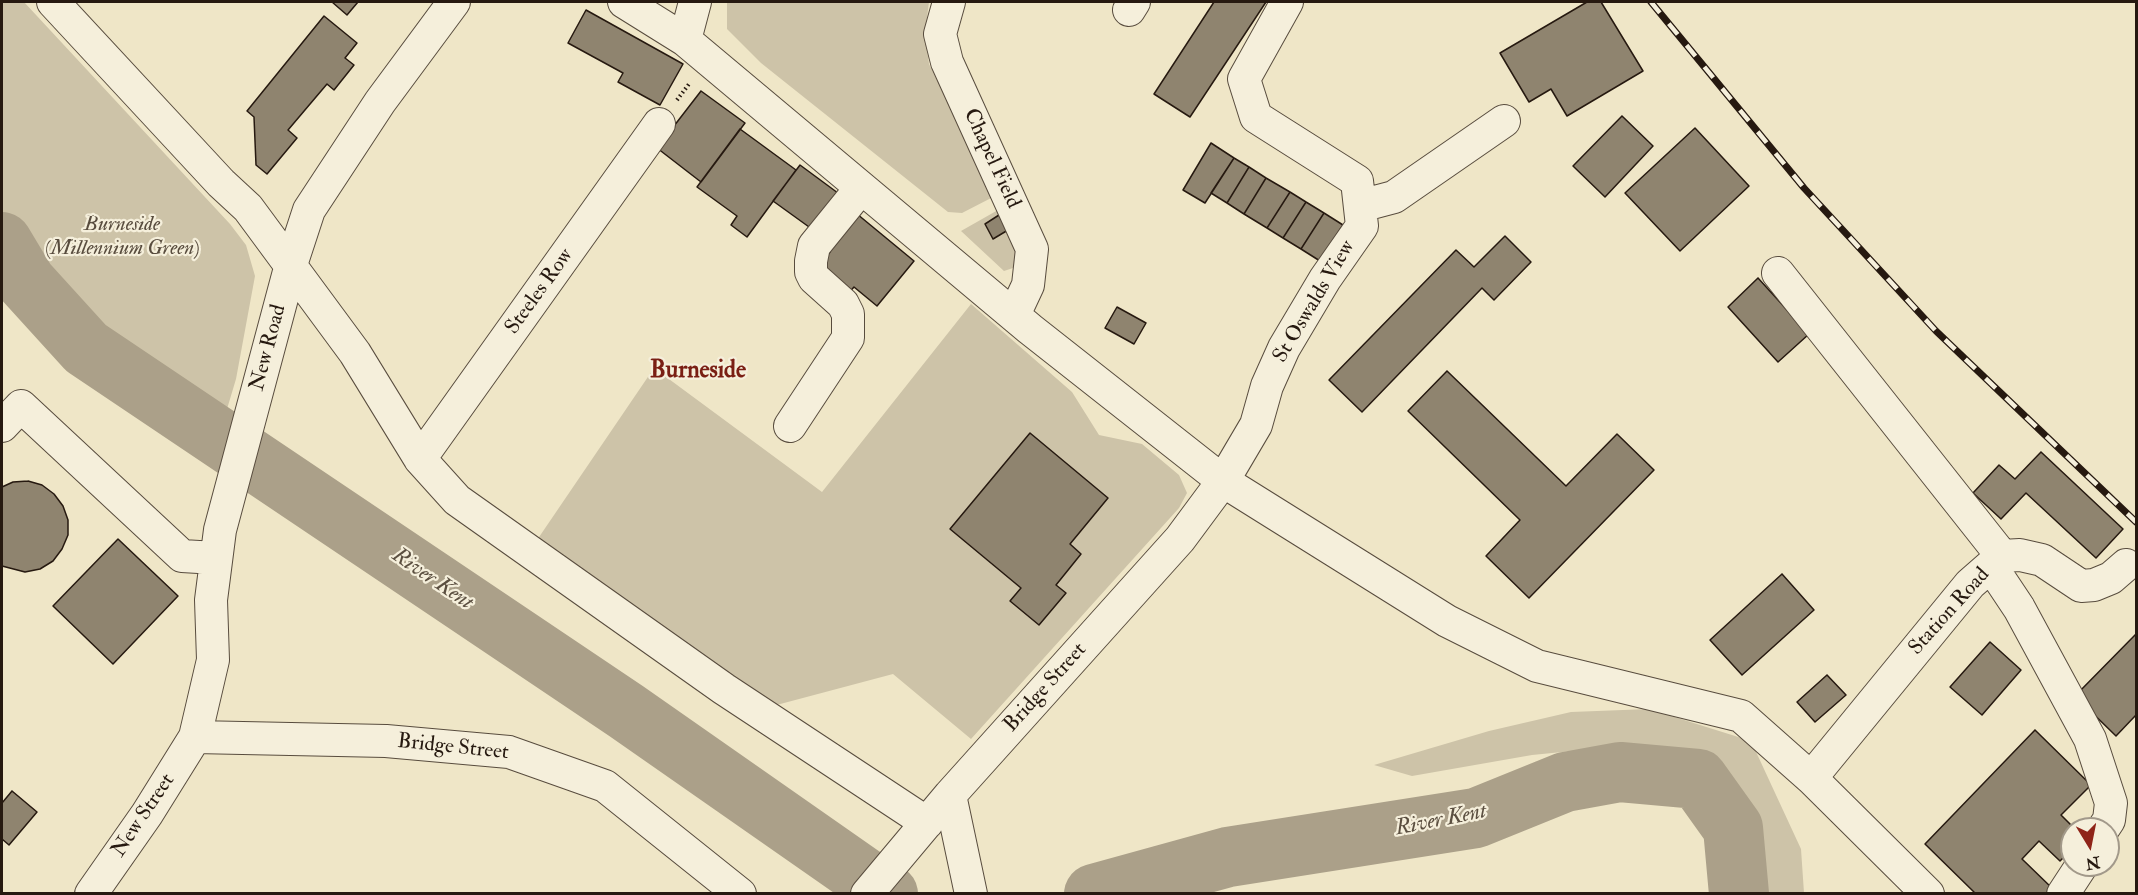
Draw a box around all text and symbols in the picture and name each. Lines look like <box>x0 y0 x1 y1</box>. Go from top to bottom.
street label: Chapel Field <box>957 105 1025 213</box>
park label: Burneside (Millennium Green) <box>45 212 199 262</box>
street label: St Oswalds View <box>1269 236 1361 368</box>
street label: Steeles Row <box>501 244 579 340</box>
street label: New Road <box>245 302 293 394</box>
district label: Burneside <box>650 358 746 386</box>
water label: River Kent <box>386 543 478 617</box>
street label: Station Road <box>1904 563 1996 661</box>
street label: Bridge Street <box>999 638 1093 738</box>
street label: Bridge Street <box>396 730 510 766</box>
street label: New Street <box>107 770 181 862</box>
water label: River Kent <box>1393 799 1489 843</box>
north arrow <box>2060 817 2120 877</box>
text: N <box>2084 852 2102 874</box>

